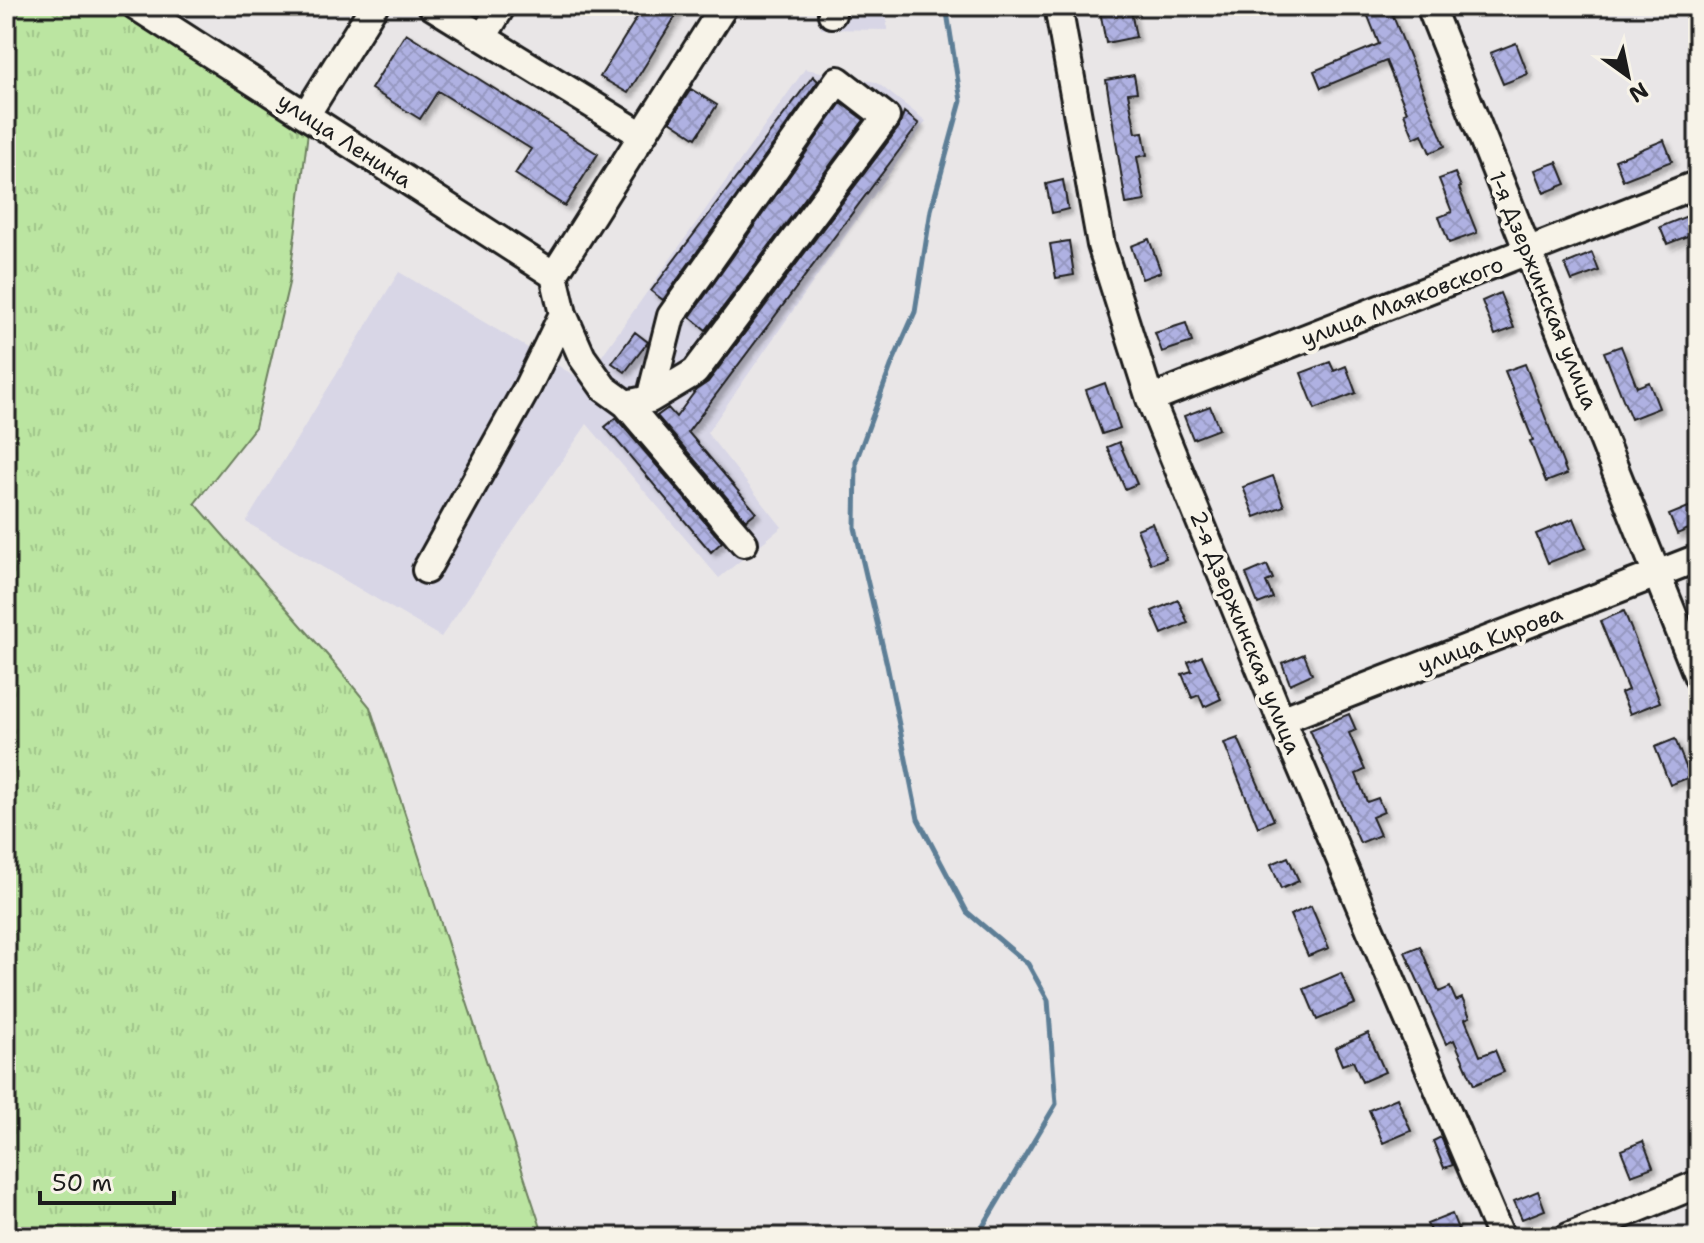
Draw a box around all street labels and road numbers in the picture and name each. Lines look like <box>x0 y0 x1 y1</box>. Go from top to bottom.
street label: улица Ленина <box>272 86 418 195</box>
street label: 1-я Дзержинская улица <box>1482 167 1605 414</box>
street label: улица Маяковского <box>1297 249 1508 353</box>
street label: 2-я Дзержинская улица <box>1183 506 1308 758</box>
street label: улица Кирова <box>1414 598 1567 680</box>

